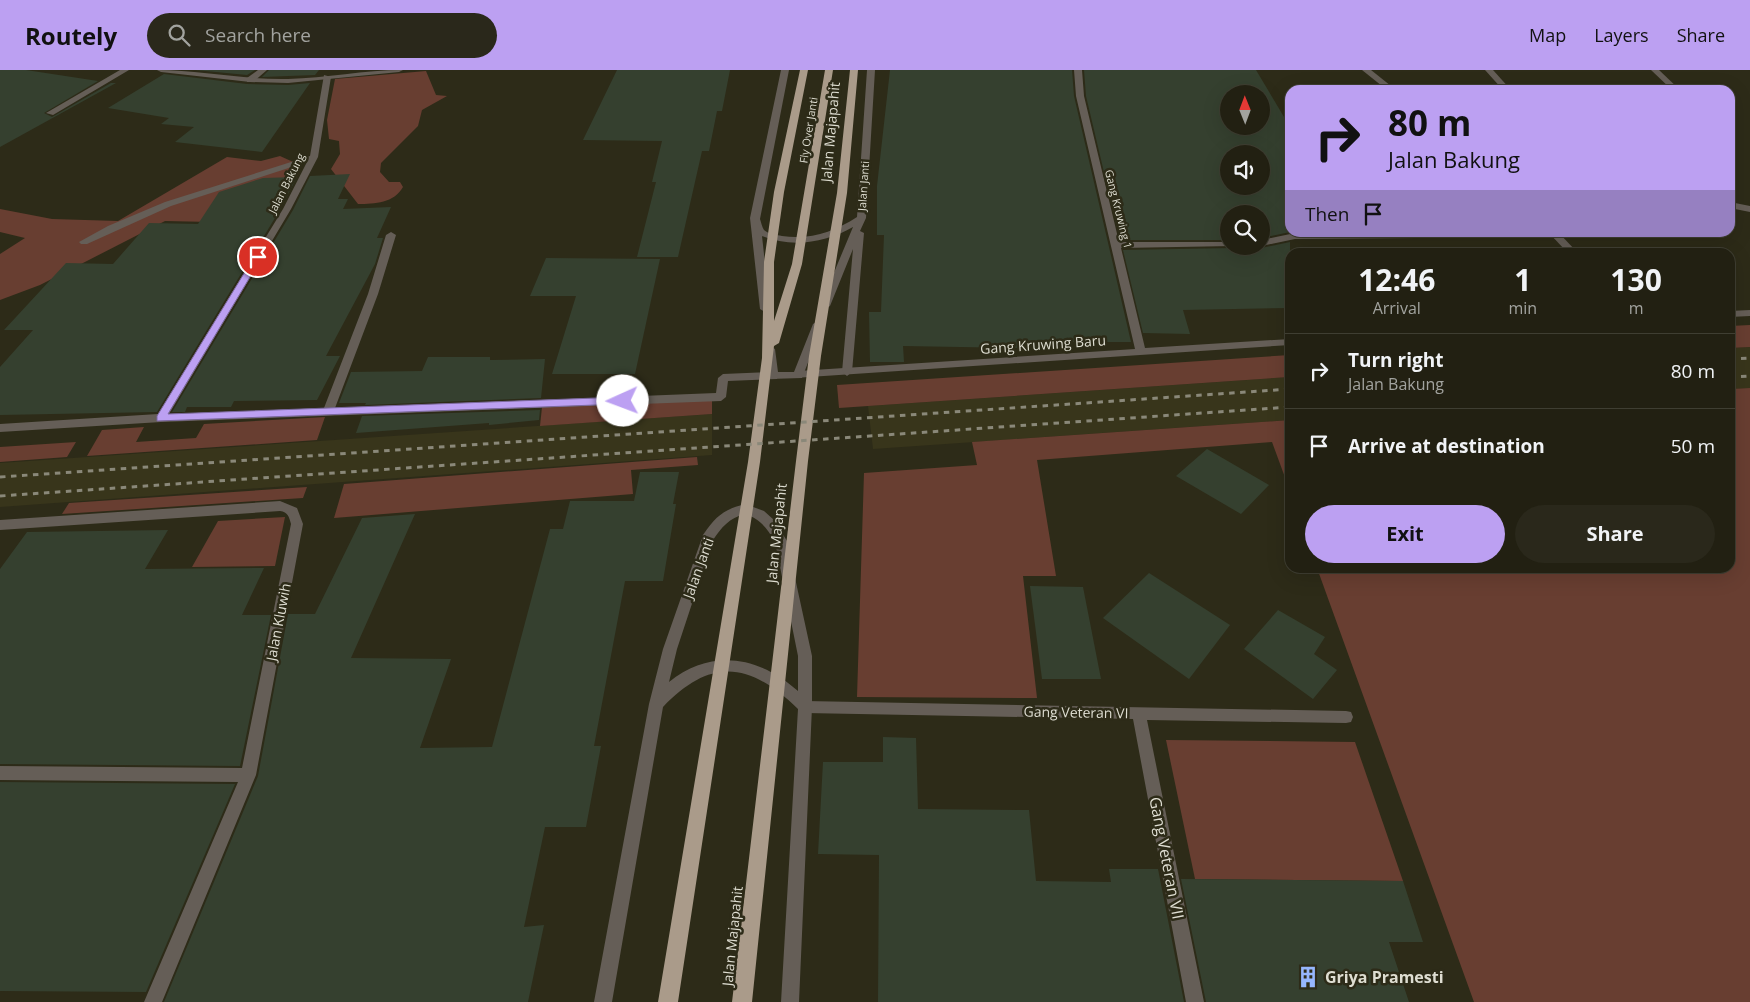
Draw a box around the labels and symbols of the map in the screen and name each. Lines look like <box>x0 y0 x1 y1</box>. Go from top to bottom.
street label: Jalan Majapahit <box>816 81 844 185</box>
north arrow <box>1220 85 1270 135</box>
street label: Fly Over Janti <box>795 96 821 164</box>
street label: Jalan Bakung <box>264 150 308 217</box>
street label: Jalan Janti <box>854 160 872 212</box>
street label: Gang Kruwing 1 <box>1102 168 1136 250</box>
pin <box>237 236 279 278</box>
street label: Gang Kruwing Baru <box>979 330 1107 358</box>
position arrow <box>596 374 648 426</box>
street label: Jalan Majapahit <box>761 482 791 586</box>
street label: Jalan Janti <box>677 535 718 603</box>
street label: Jalan Kluwih <box>261 582 295 664</box>
street label: Gang Veteran VI <box>1023 702 1129 722</box>
street label: Gang Veteran VII <box>1144 795 1190 921</box>
street label: Jalan Majapahit <box>717 885 747 989</box>
building icon: Griya Pramesti <box>1295 964 1321 990</box>
place label: Griya Pramesti <box>1325 966 1444 988</box>

